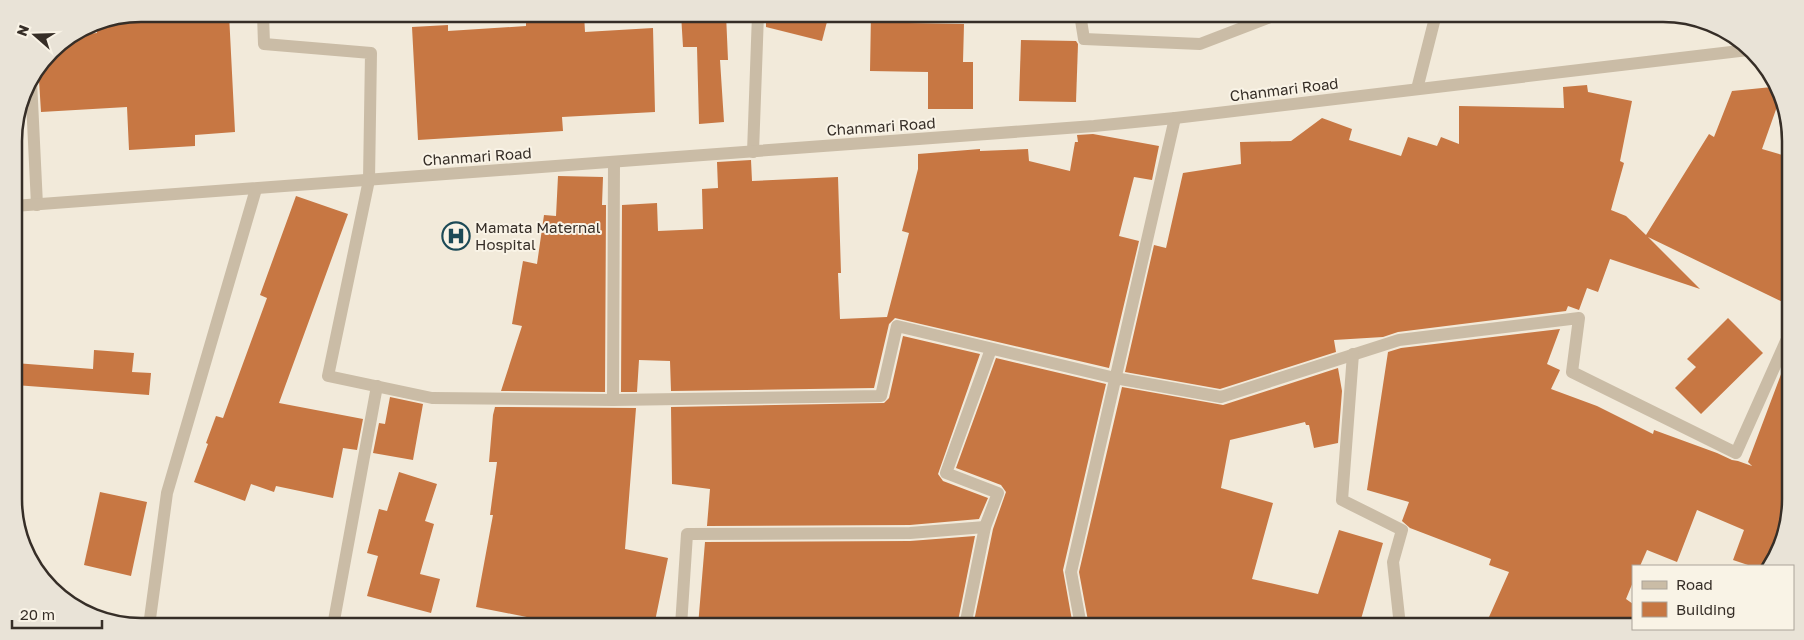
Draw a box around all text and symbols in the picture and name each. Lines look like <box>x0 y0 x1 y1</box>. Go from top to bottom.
north arrow <box>10 10 60 60</box>
text: N <box>13 22 32 38</box>
street label: Chanmari Road <box>1229 73 1339 105</box>
street label: Chanmari Road <box>826 113 936 139</box>
street label: Chanmari Road <box>422 143 532 169</box>
place label: Mamata Maternal Hospital <box>475 218 601 253</box>
hospital icon: Mamata Maternal Hospital <box>441 221 471 251</box>
legend <box>1632 565 1794 630</box>
text: Road <box>1676 575 1713 593</box>
scale bar <box>12 598 102 630</box>
text: Building <box>1676 600 1736 618</box>
text: 20 m <box>20 605 55 623</box>

